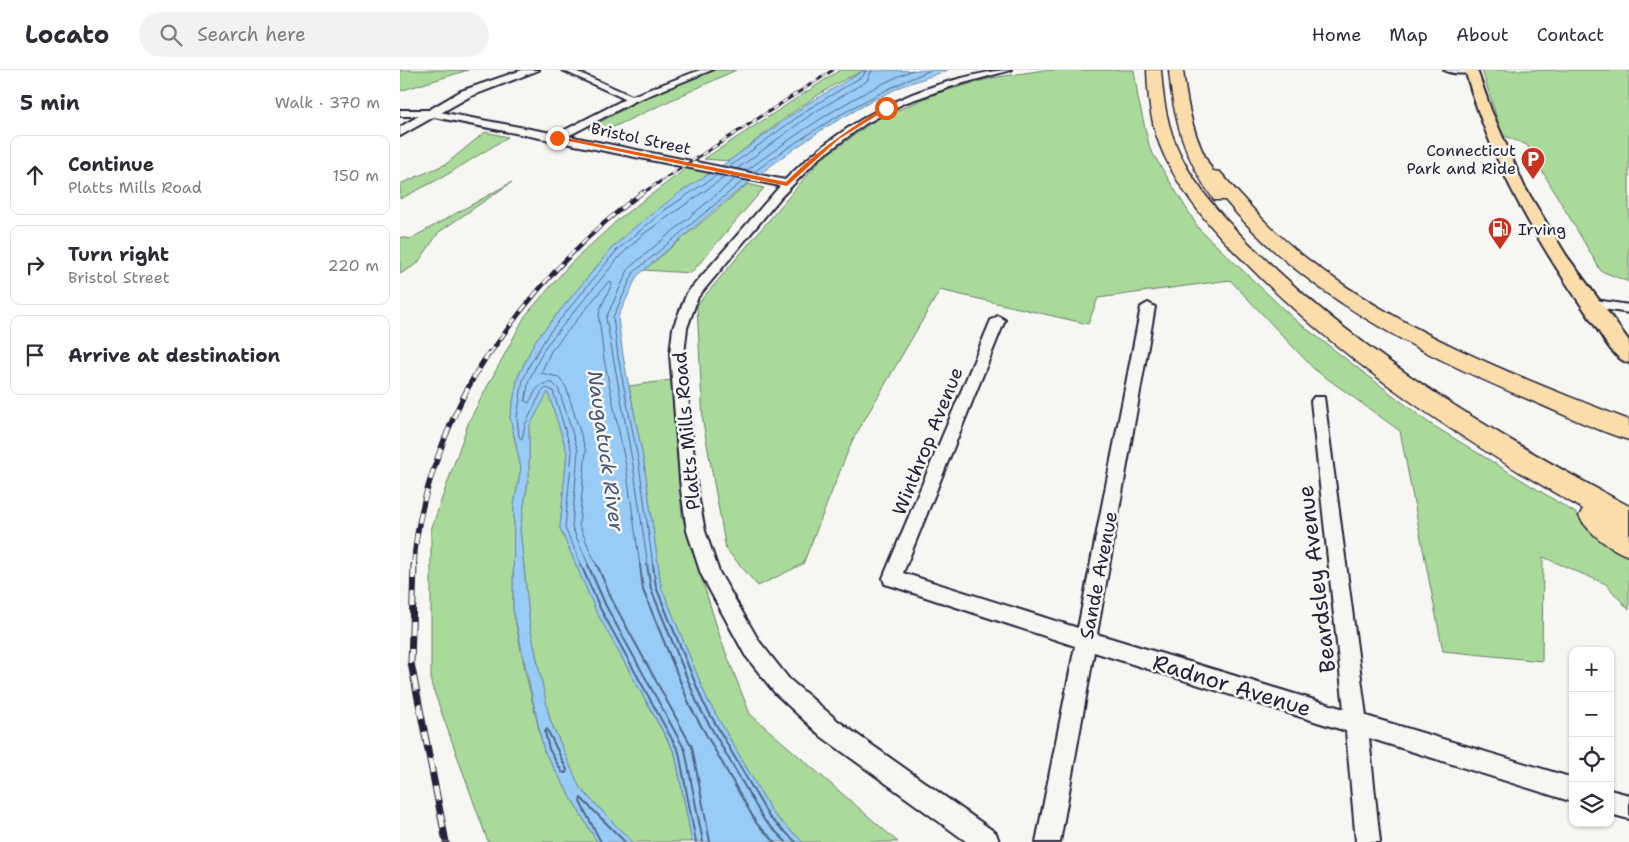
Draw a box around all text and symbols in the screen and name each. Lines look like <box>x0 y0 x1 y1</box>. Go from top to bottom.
search box <box>139 12 489 57</box>
text: Locato <box>25 19 109 51</box>
icon: search <box>157 21 185 49</box>
text: Search here <box>197 22 306 47</box>
text: Home <box>1312 23 1361 47</box>
text: Map <box>1389 23 1428 47</box>
text: About <box>1456 23 1509 47</box>
text: Contact <box>1537 23 1604 47</box>
text: 5 min <box>20 89 80 117</box>
text: Walk · 370 m <box>275 92 380 113</box>
route start <box>875 97 898 120</box>
street label: Bristol Street <box>589 118 693 159</box>
route end <box>546 127 569 150</box>
place label: Connecticut Park and Ride <box>1407 140 1516 179</box>
parking icon: Connecticut Park and Ride <box>1520 146 1546 180</box>
text: Continue <box>68 152 154 177</box>
icon: ahead <box>21 161 49 189</box>
text: 150 m <box>332 165 379 186</box>
text: Platts Mills Road <box>68 177 202 198</box>
fuel station icon: Irving <box>1487 216 1513 250</box>
place label: Irving <box>1518 219 1566 240</box>
text: Turn right <box>68 242 169 267</box>
icon: right <box>21 251 49 279</box>
text: 220 m <box>327 255 379 276</box>
text: Bristol Street <box>68 267 170 288</box>
icon: arrive <box>21 341 49 369</box>
text: Arrive at destination <box>68 343 280 368</box>
street label: Platts Mills Road <box>667 351 706 511</box>
street label: Winthrop Avenue <box>886 363 969 519</box>
water label: Naugatuck River <box>582 369 630 534</box>
street label: Beardsley Avenue <box>1291 484 1342 674</box>
street label: Sande Avenue <box>1074 509 1123 641</box>
map controls <box>1569 647 1614 827</box>
button: + <box>1569 647 1614 692</box>
street label: Radnor Avenue <box>1149 648 1315 723</box>
button: − <box>1569 692 1614 737</box>
button: locate <box>1569 737 1614 782</box>
button: layers <box>1569 782 1614 827</box>

